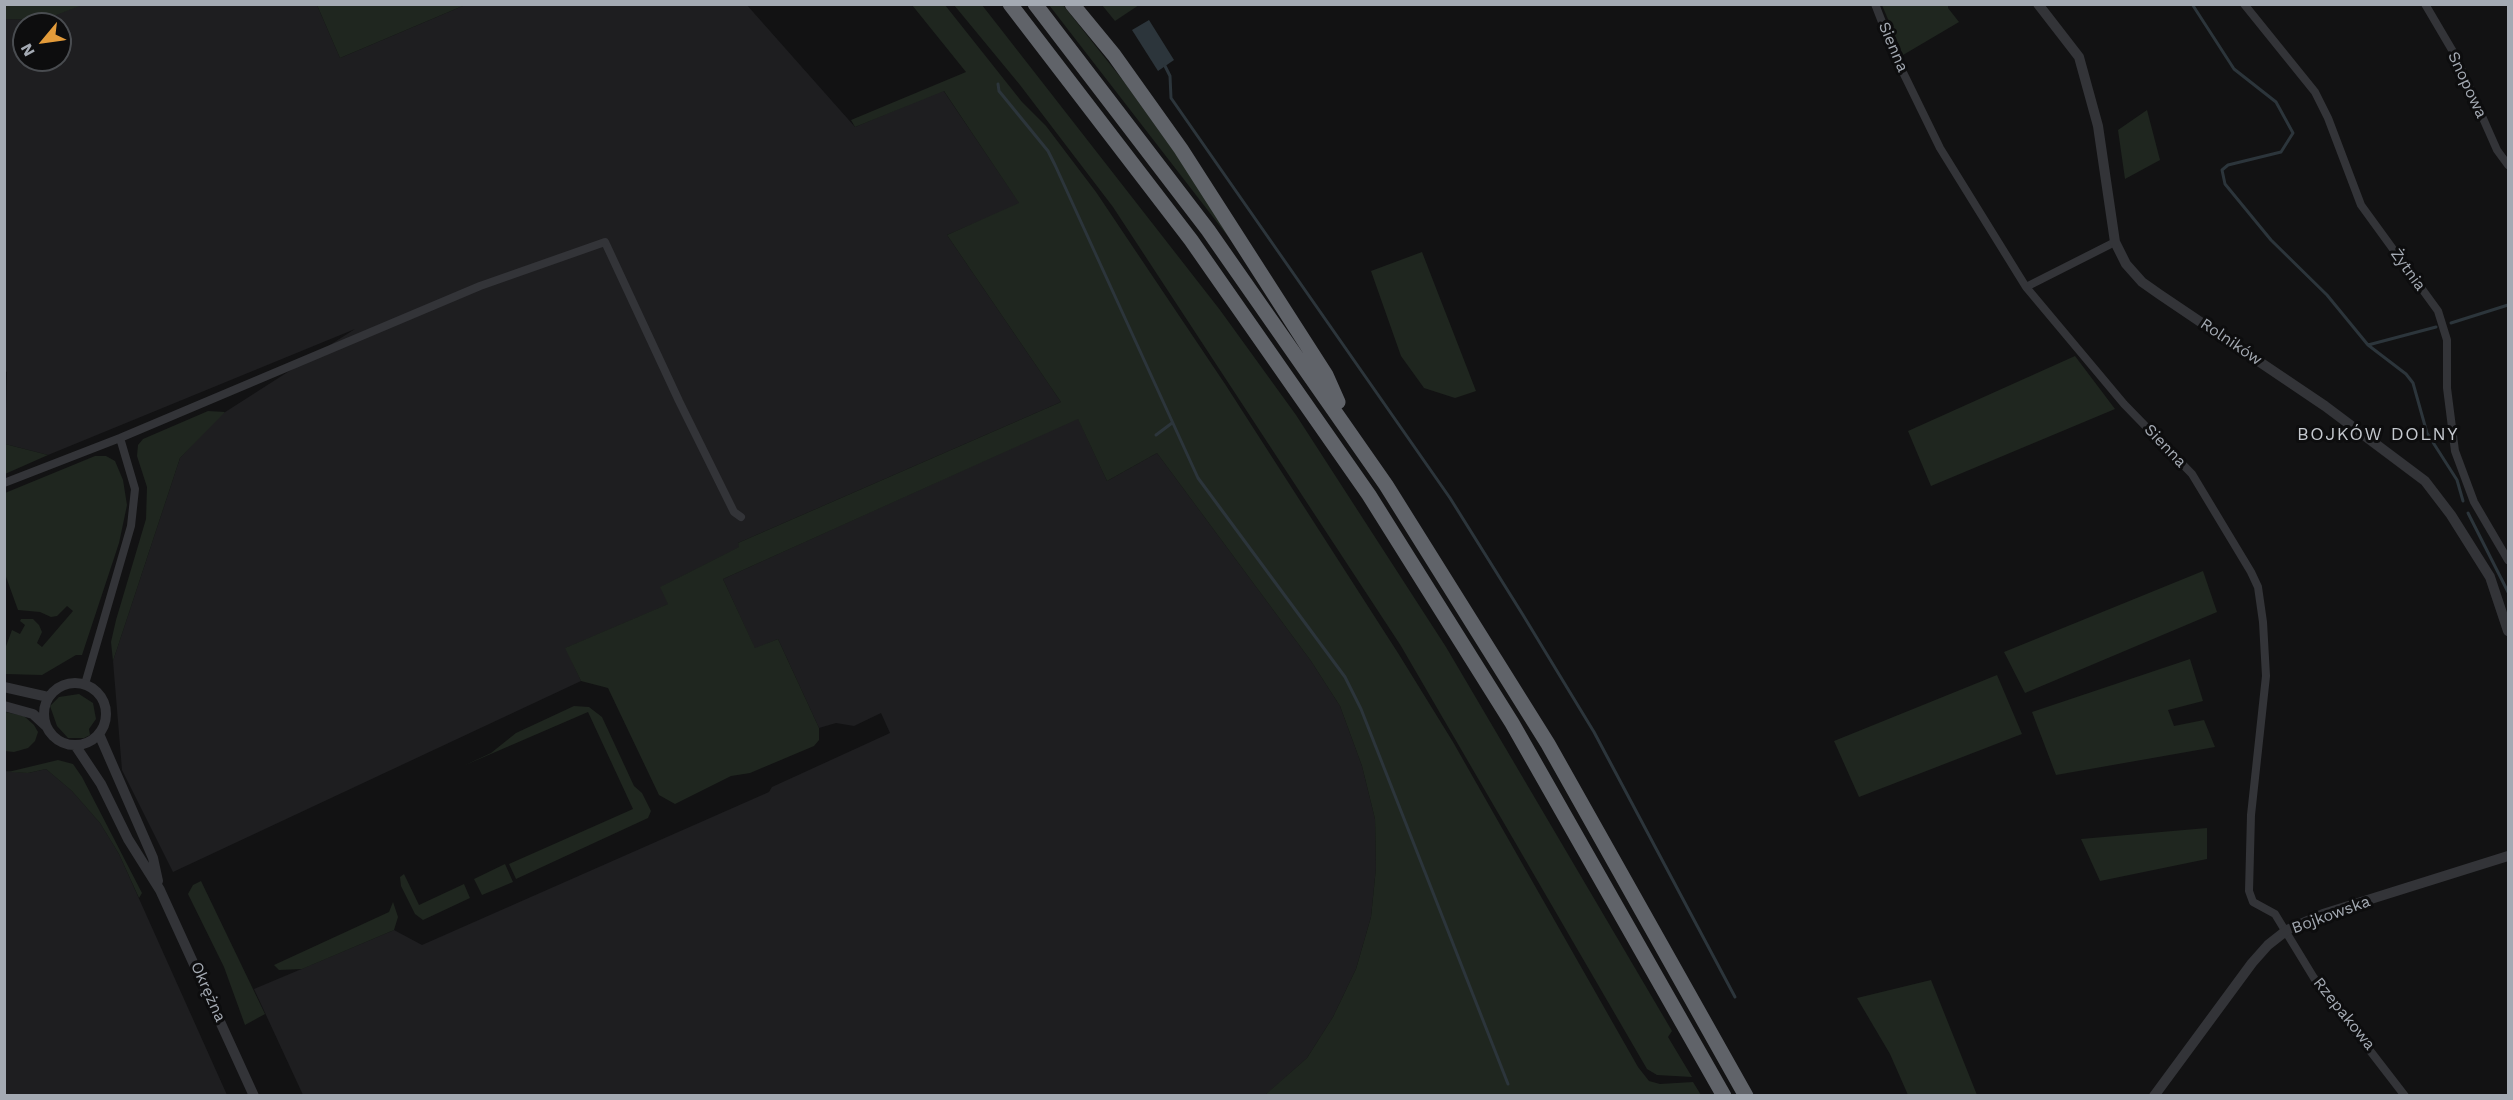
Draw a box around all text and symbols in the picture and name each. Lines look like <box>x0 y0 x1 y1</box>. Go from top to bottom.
north arrow <box>12 12 72 72</box>
street label: Sienna <box>1874 19 1912 75</box>
text: N <box>16 40 39 60</box>
street label: Snopowa <box>2443 49 2491 121</box>
street label: Żytnia <box>2386 245 2430 295</box>
street label: Rolników <box>2196 314 2266 370</box>
street label: Sienna <box>2140 420 2190 472</box>
district label: BOJKÓW DOLNY <box>2297 424 2459 446</box>
street label: Bojkowska <box>2289 892 2373 938</box>
street label: Okrężna <box>186 959 230 1025</box>
street label: Rzepakowa <box>2309 974 2379 1054</box>

